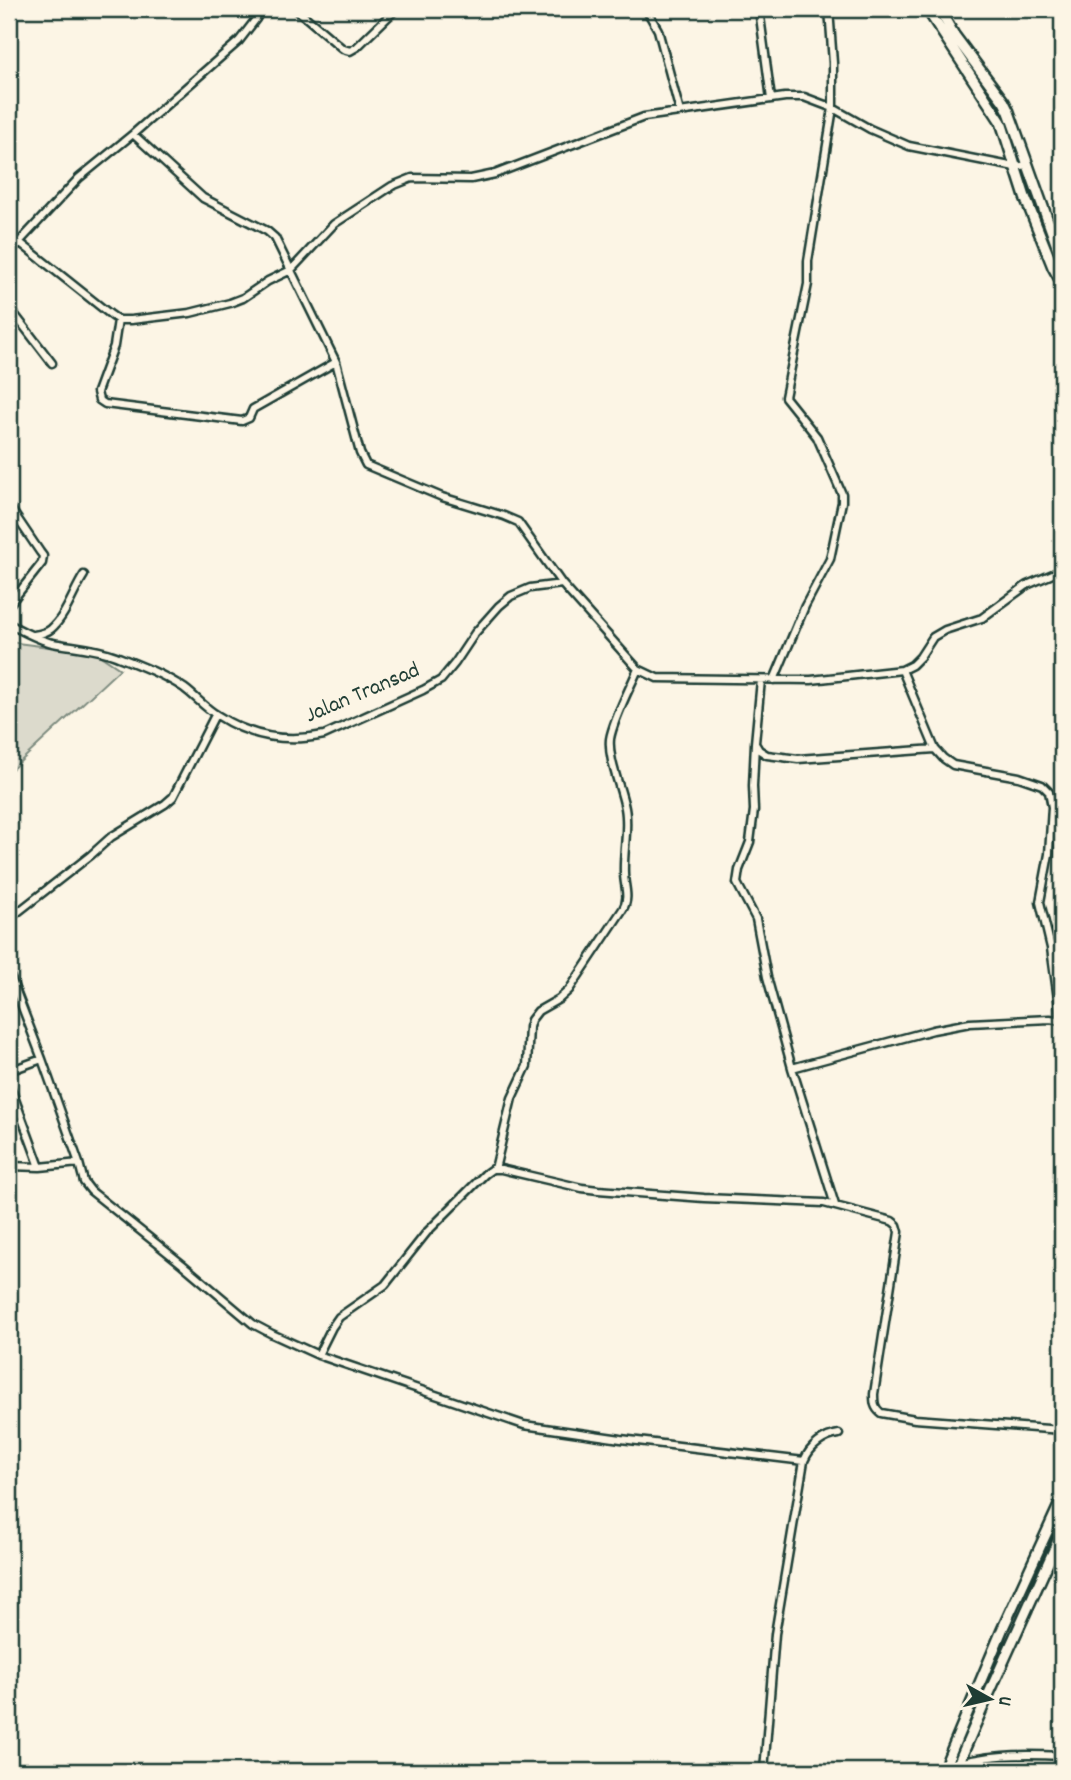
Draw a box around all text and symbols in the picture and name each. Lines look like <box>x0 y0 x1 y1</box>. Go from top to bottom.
street label: Jalan Transad <box>301 655 425 733</box>
north arrow <box>956 1664 1026 1734</box>
text: U <box>989 1694 1017 1707</box>

